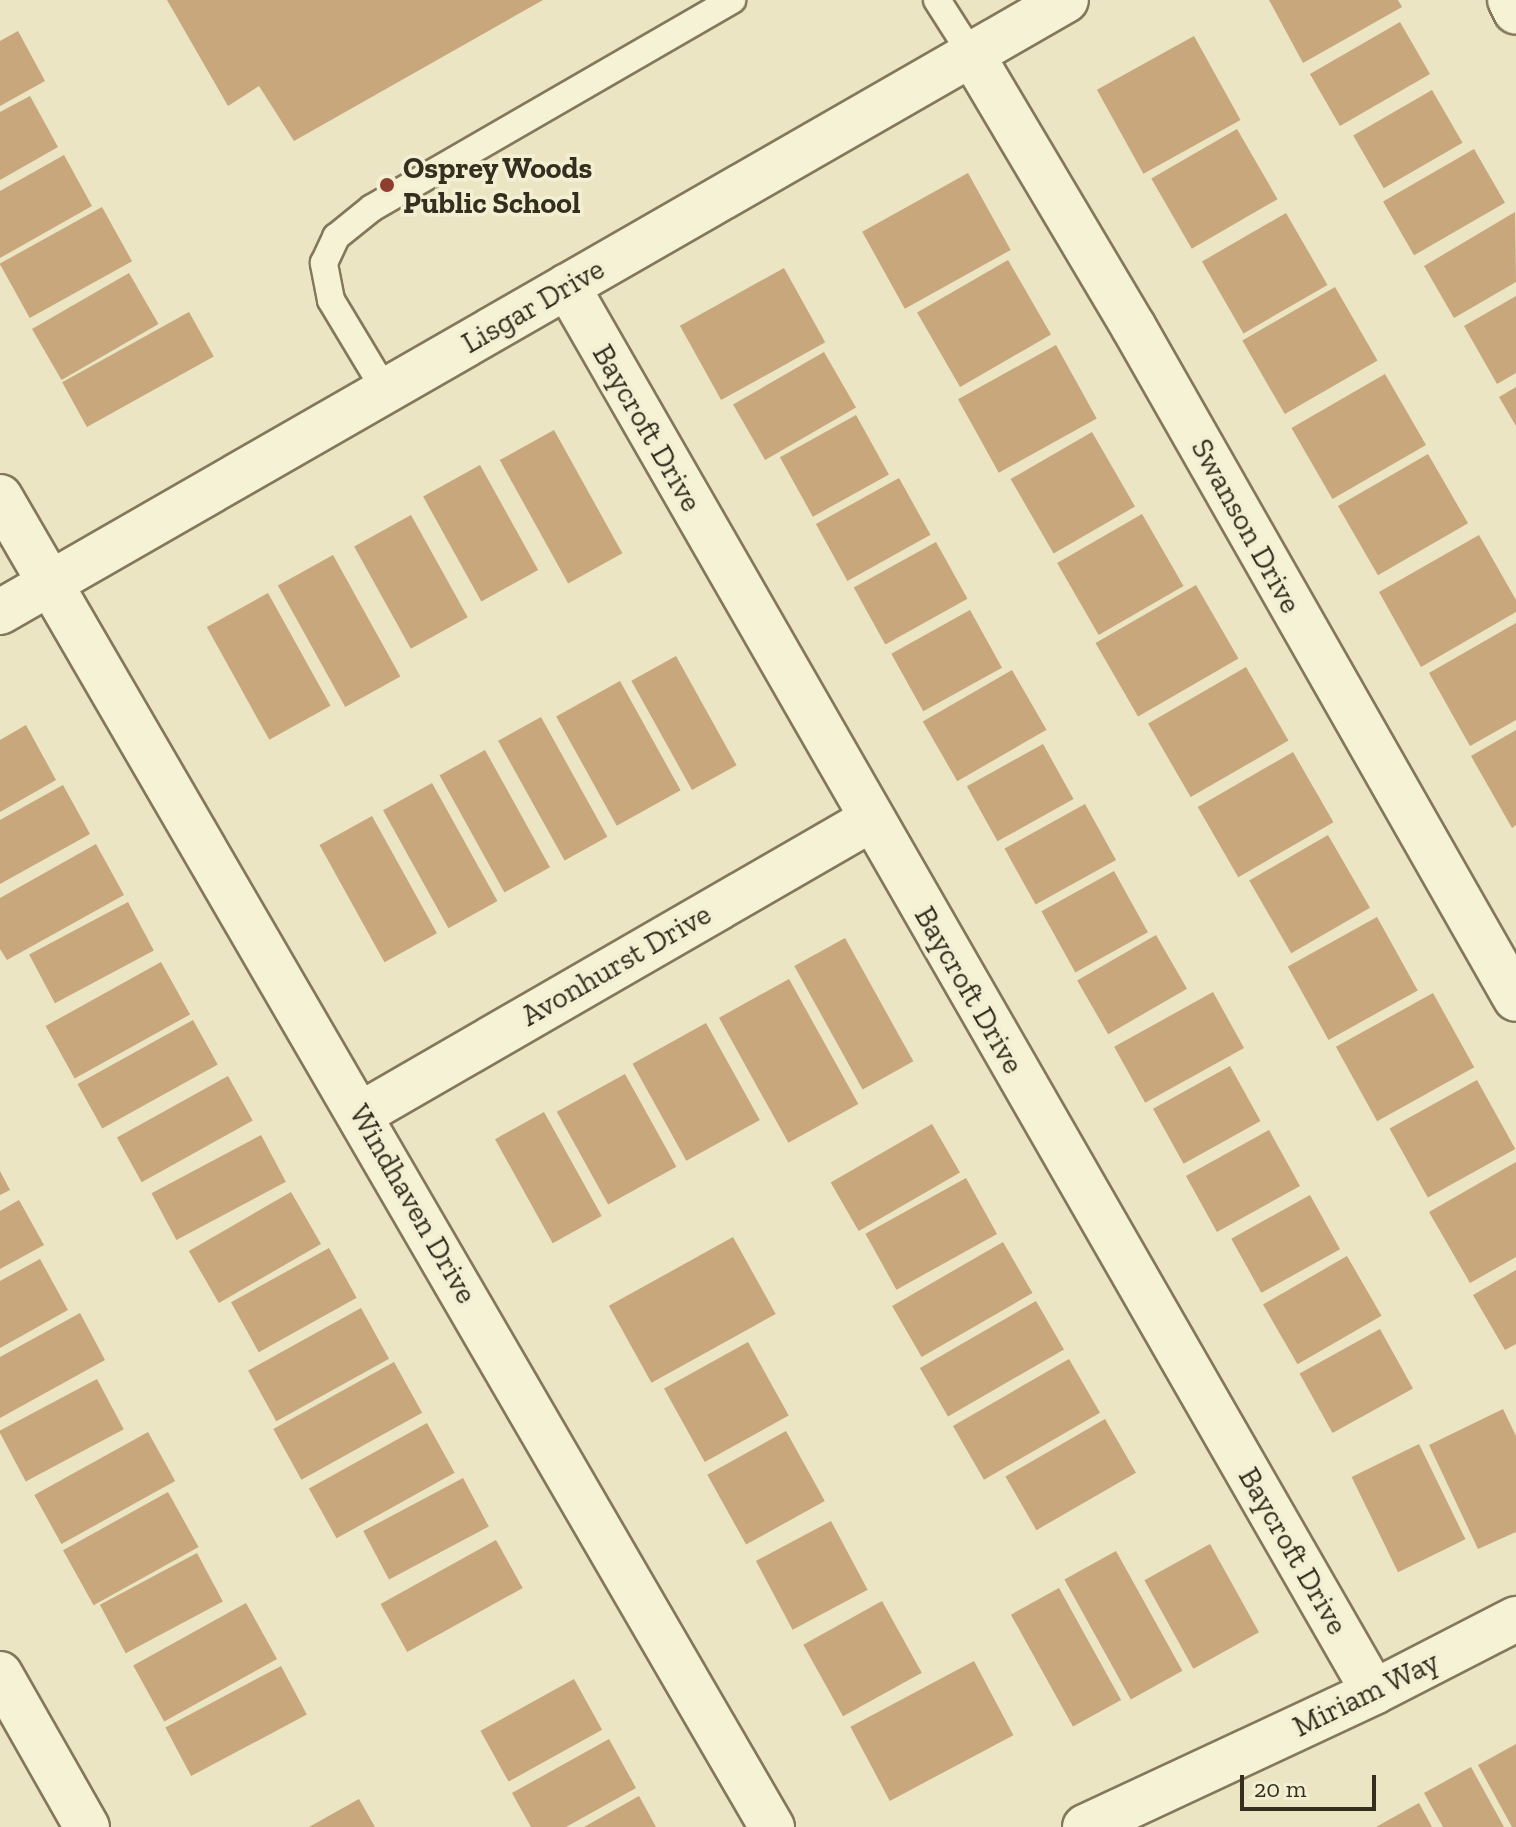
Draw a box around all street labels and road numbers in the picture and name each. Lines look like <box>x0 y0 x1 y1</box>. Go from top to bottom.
street label: Lisgar Drive <box>455 251 611 361</box>
street label: Baycroft Drive <box>585 338 709 518</box>
street label: Swanson Drive <box>1183 433 1309 619</box>
street label: Avonhurst Drive <box>515 896 717 1034</box>
street label: Baycroft Drive <box>907 900 1031 1080</box>
street label: Windhaven Drive <box>341 1098 485 1310</box>
street label: Baycroft Drive <box>1231 1461 1355 1641</box>
street label: Miriam Way <box>1287 1643 1445 1745</box>

